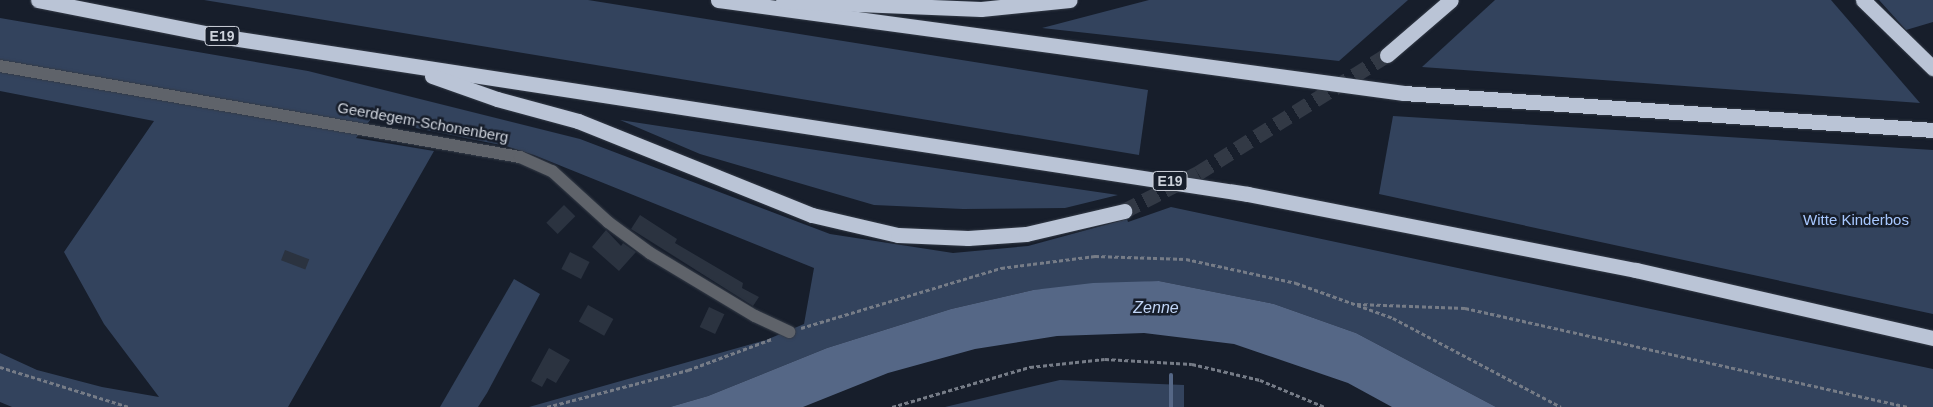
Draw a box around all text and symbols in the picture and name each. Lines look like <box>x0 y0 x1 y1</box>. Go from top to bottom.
road number: E19 <box>204 24 240 48</box>
street label: Geerdegem-Schonenberg <box>336 98 510 146</box>
road number: E19 <box>1152 170 1188 192</box>
park label: Witte Kinderbos <box>1803 211 1909 229</box>
water label: Zenne <box>1133 298 1179 318</box>

